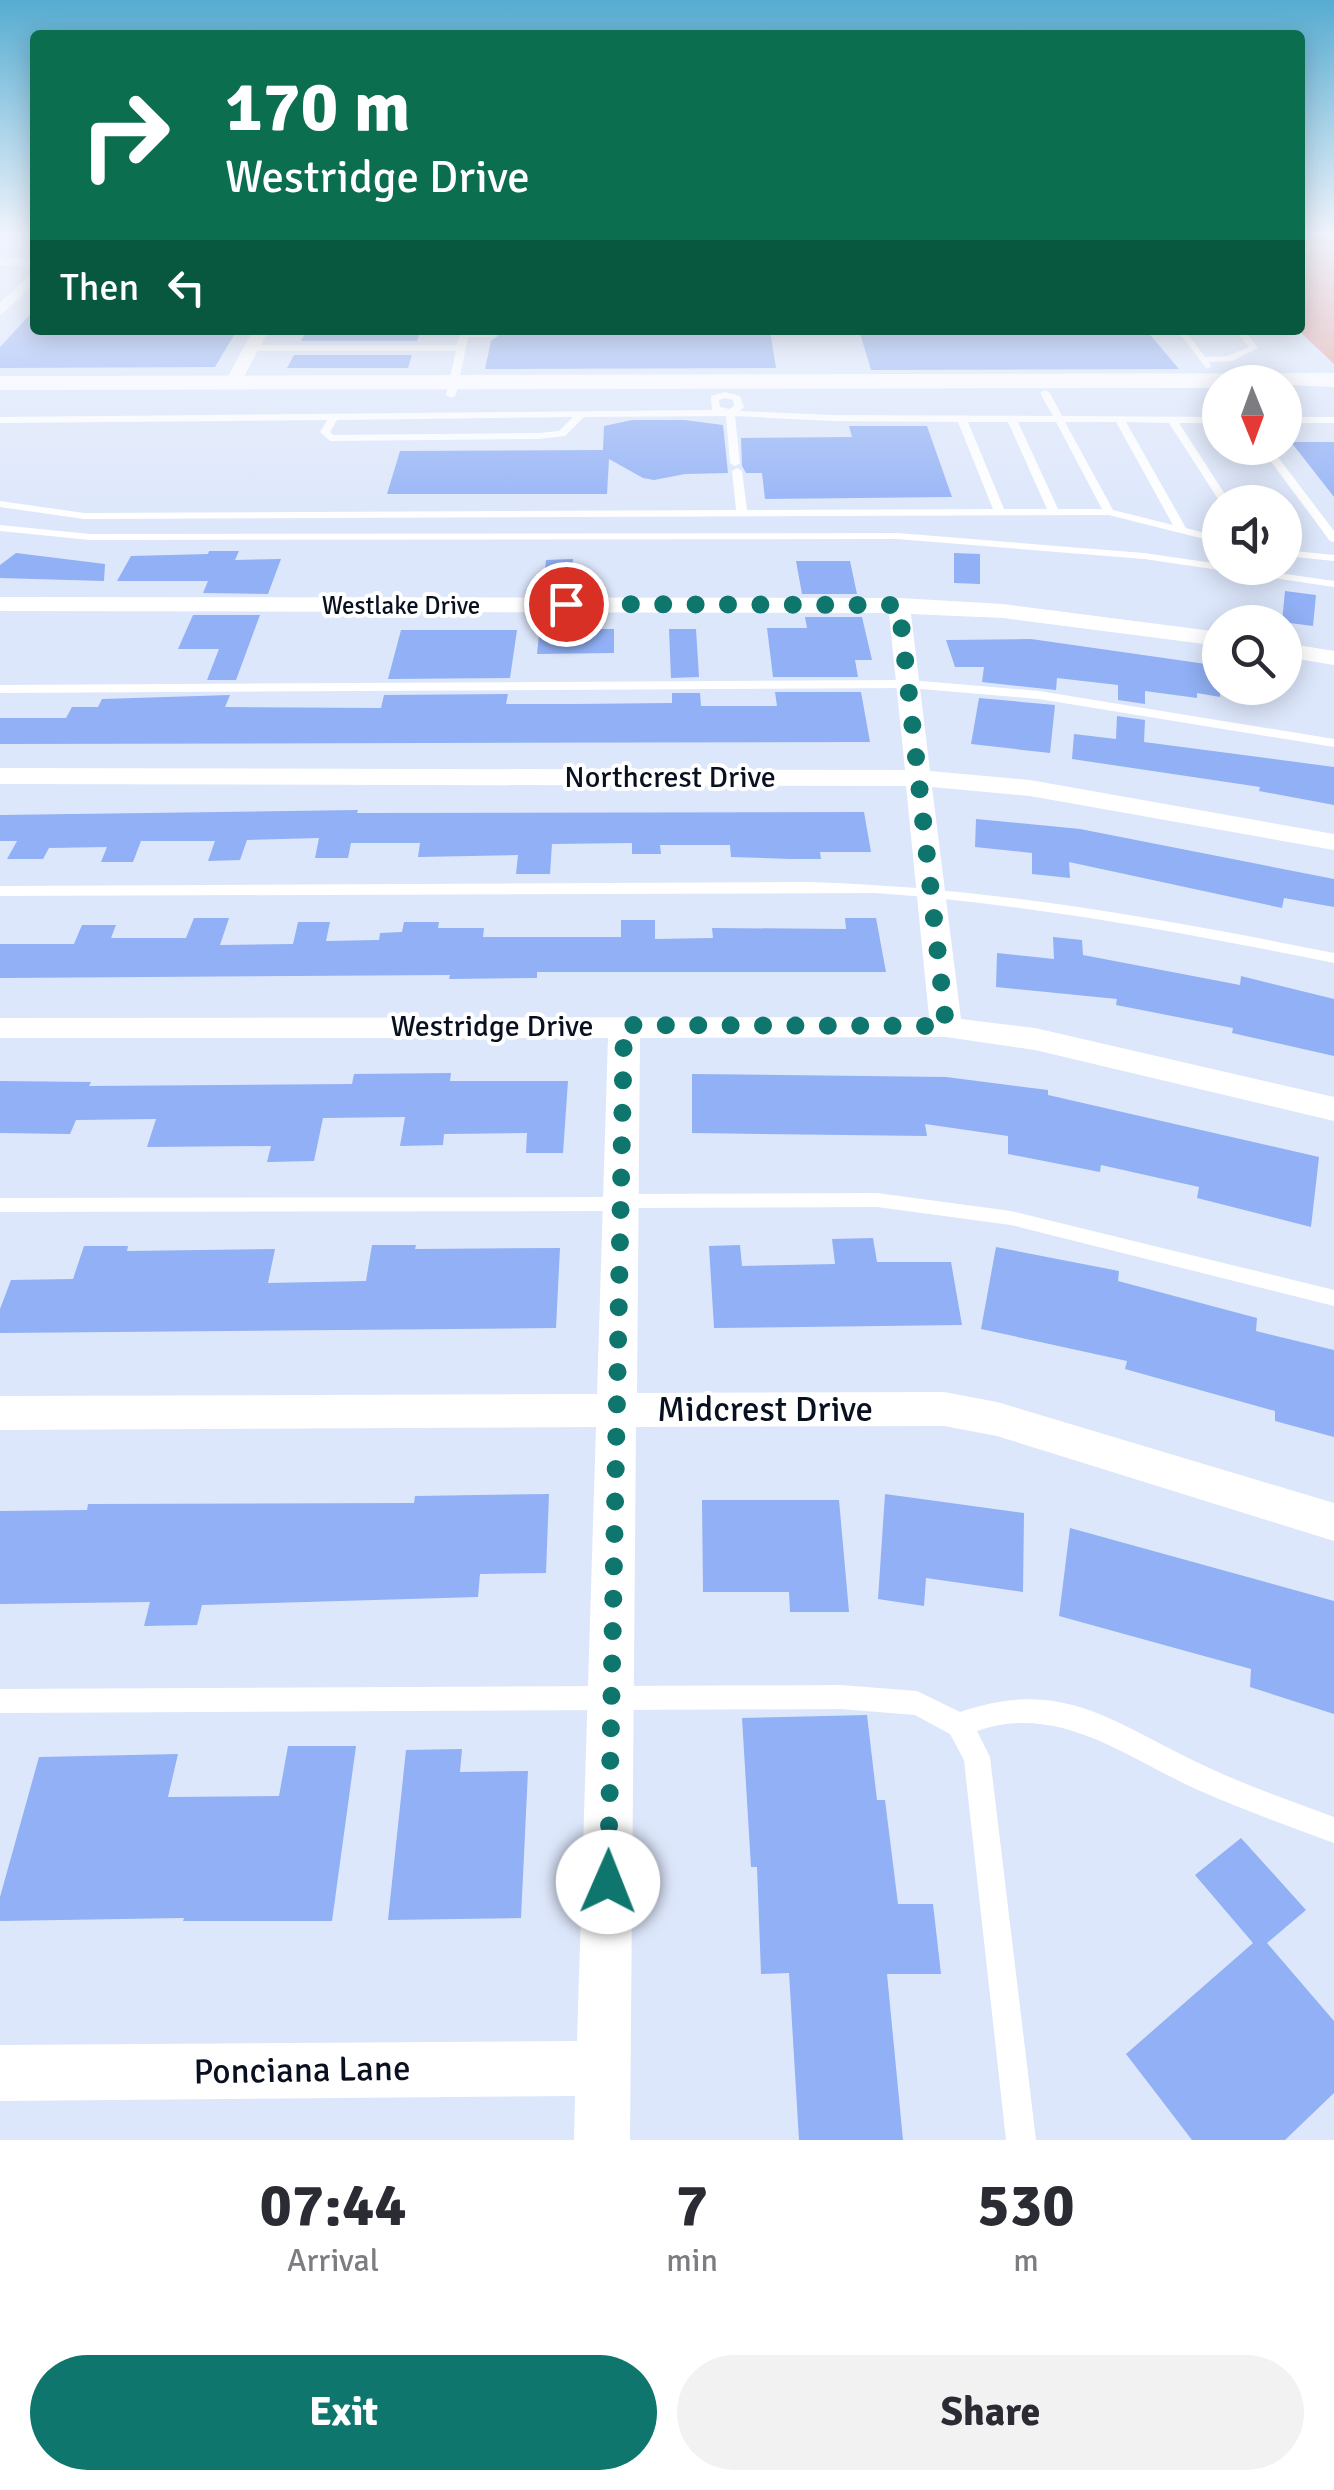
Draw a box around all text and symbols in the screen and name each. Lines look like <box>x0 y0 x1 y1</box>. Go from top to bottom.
text: 170 m <box>225 64 410 150</box>
icon: right <box>60 70 190 200</box>
text: Westridge Drive <box>225 150 530 205</box>
icon: left <box>159 260 214 315</box>
text: Then <box>60 264 139 311</box>
north arrow <box>1202 365 1302 465</box>
map controls <box>1202 365 1302 705</box>
button: sound <box>1202 485 1302 585</box>
pin <box>524 562 609 647</box>
icon: arrive <box>539 577 594 632</box>
street label: Westlake Drive <box>322 590 480 621</box>
button: search <box>1202 605 1302 705</box>
street label: Northcrest Drive <box>564 759 776 796</box>
street label: Westridge Drive <box>390 1008 594 1045</box>
street label: Midcrest Drive <box>657 1388 873 1431</box>
position arrow <box>556 1830 660 1934</box>
street label: Ponciana Lane <box>193 2047 411 2093</box>
text: 07:44 <box>259 2169 407 2243</box>
text: 7 <box>676 2169 708 2243</box>
text: 530 <box>977 2169 1075 2243</box>
text: Arrival <box>287 2241 379 2280</box>
text: min <box>666 2241 718 2280</box>
text: m <box>1013 2241 1039 2280</box>
button: Exit <box>30 2355 657 2470</box>
button: Share <box>677 2355 1304 2470</box>

